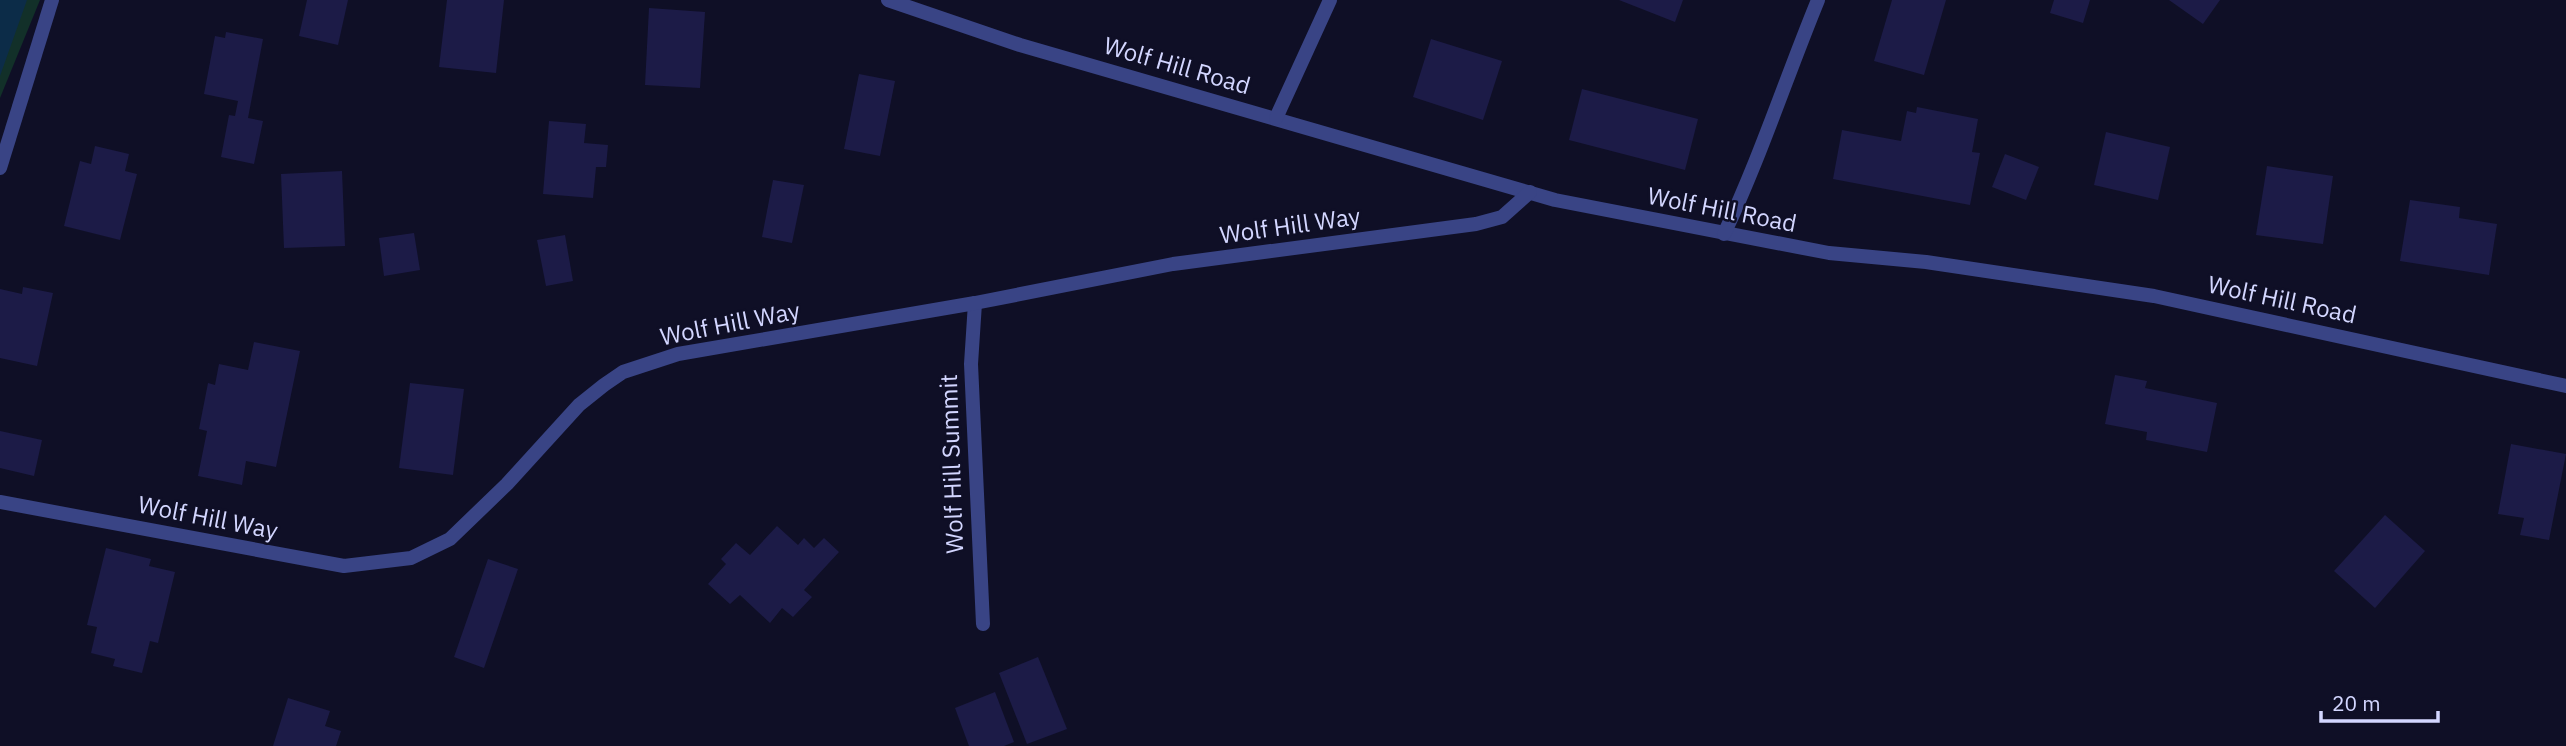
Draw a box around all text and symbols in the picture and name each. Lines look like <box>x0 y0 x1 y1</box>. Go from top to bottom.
street label: Wolf Hill Road <box>1100 29 1254 101</box>
street label: Wolf Hill Road <box>1645 179 1799 239</box>
street label: Wolf Hill Way <box>1217 199 1362 251</box>
street label: Wolf Hill Road <box>2205 268 2359 330</box>
street label: Wolf Hill Way <box>657 294 802 352</box>
street label: Wolf Hill Summit <box>932 374 970 554</box>
street label: Wolf Hill Way <box>136 488 281 546</box>
scale bar <box>2321 680 2438 724</box>
text: 20 m <box>2332 689 2381 717</box>

